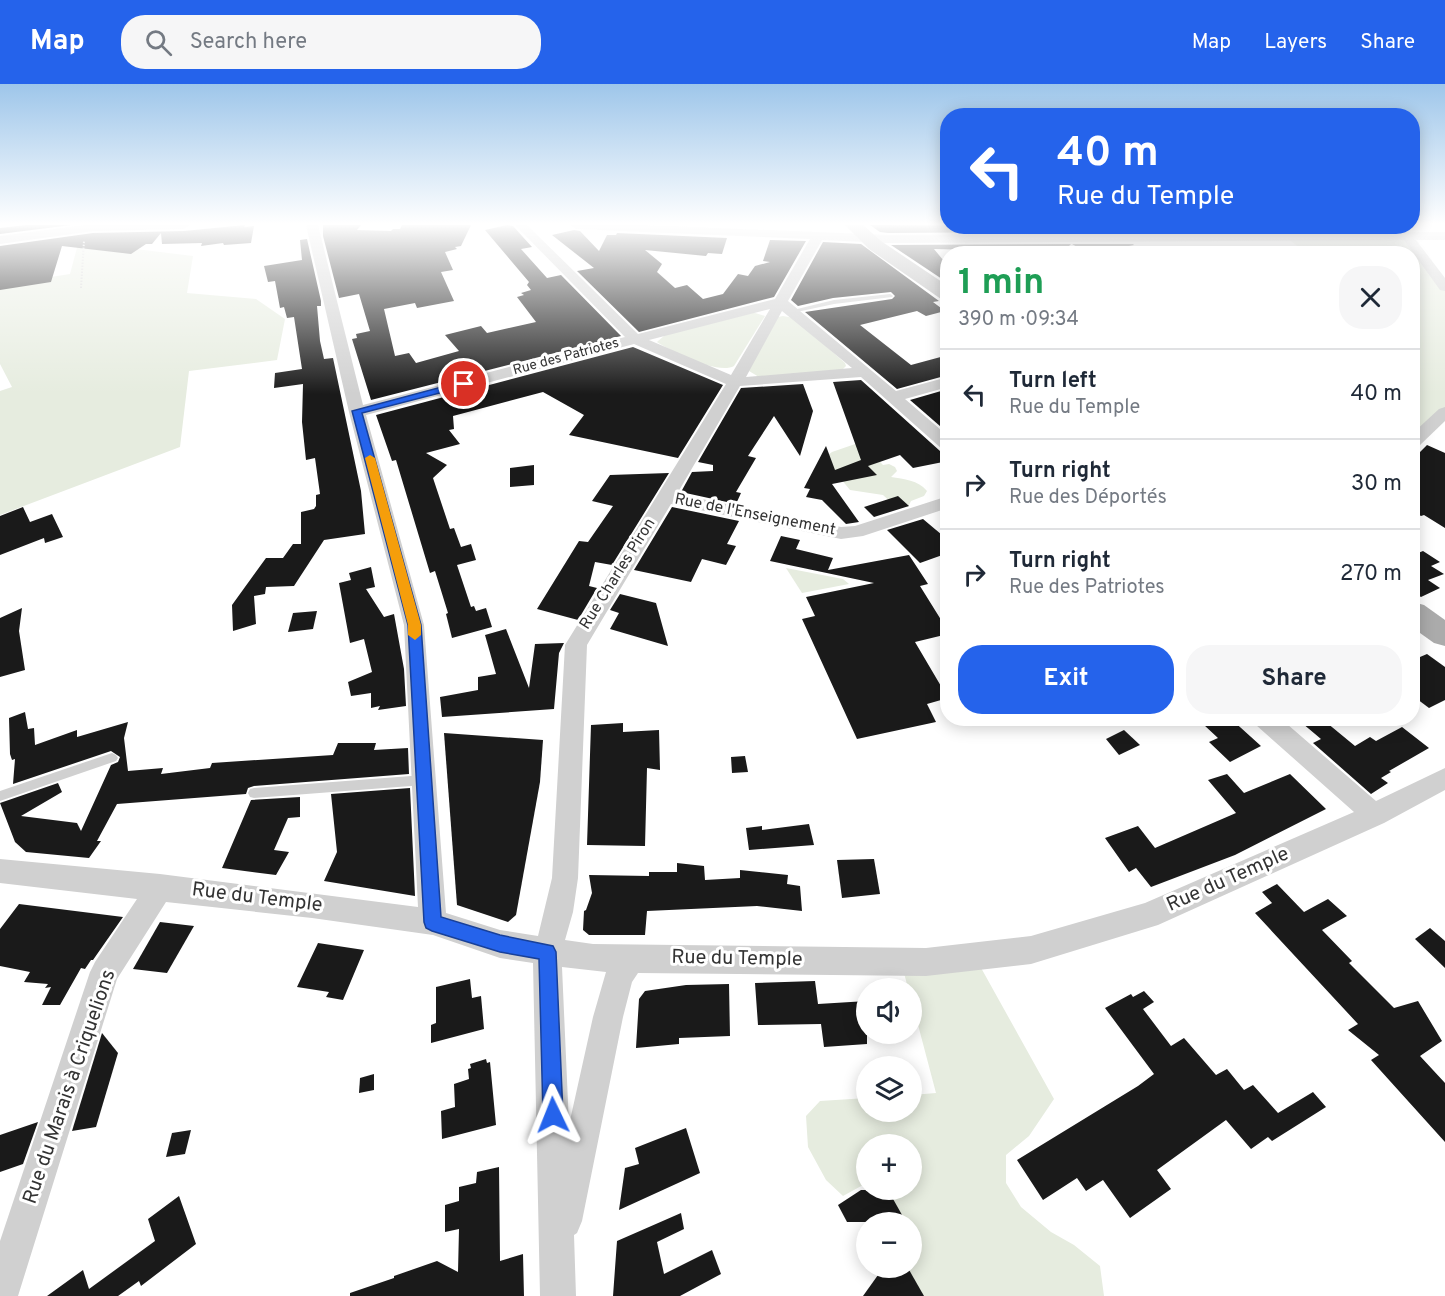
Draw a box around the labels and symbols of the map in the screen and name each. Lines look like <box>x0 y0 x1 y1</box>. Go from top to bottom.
street label: Rue des Patriotes <box>511 335 621 379</box>
pin <box>438 358 489 409</box>
street label: Rue de l'Enseignement <box>673 490 837 540</box>
street label: Rue Charles Piron <box>576 515 660 633</box>
street label: Rue du Temple <box>1163 841 1293 919</box>
street label: Rue du Temple <box>190 877 324 919</box>
street label: Rue du Temple <box>671 945 803 973</box>
street label: Rue du Marais à Criquelions <box>18 966 122 1208</box>
position arrow <box>521 1083 585 1147</box>

